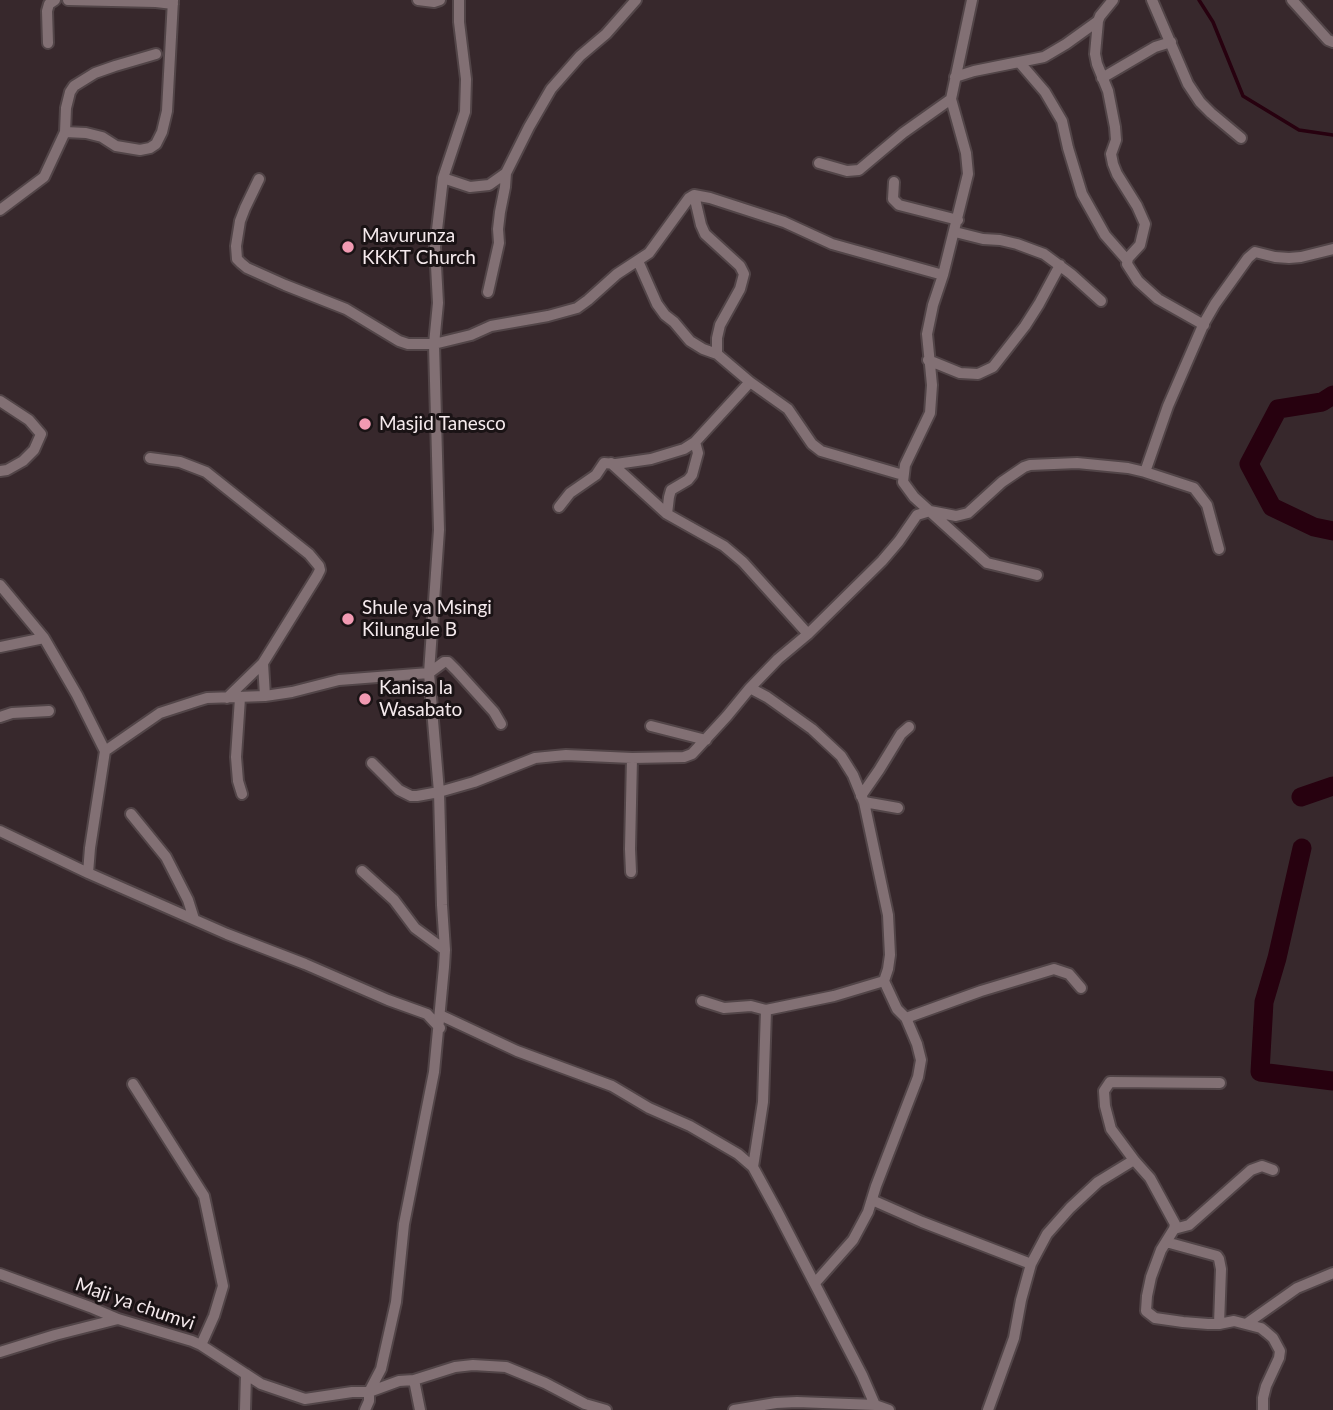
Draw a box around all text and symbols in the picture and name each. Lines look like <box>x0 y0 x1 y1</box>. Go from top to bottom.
place label: Mavurunza KKKT Church <box>362 225 476 269</box>
marker: Mavurunza KKKT Church <box>340 239 356 255</box>
place label: Masjid Tanesco <box>379 413 506 435</box>
marker: Masjid Tanesco <box>357 416 373 432</box>
place label: Shule ya Msingi Kilungule B <box>362 597 492 641</box>
marker: Shule ya Msingi Kilungule B <box>340 611 356 627</box>
place label: Kanisa la Wasabato <box>379 677 462 721</box>
marker: Kanisa la Wasabato <box>357 691 373 707</box>
street label: Maji ya chumvi <box>72 1273 198 1335</box>

